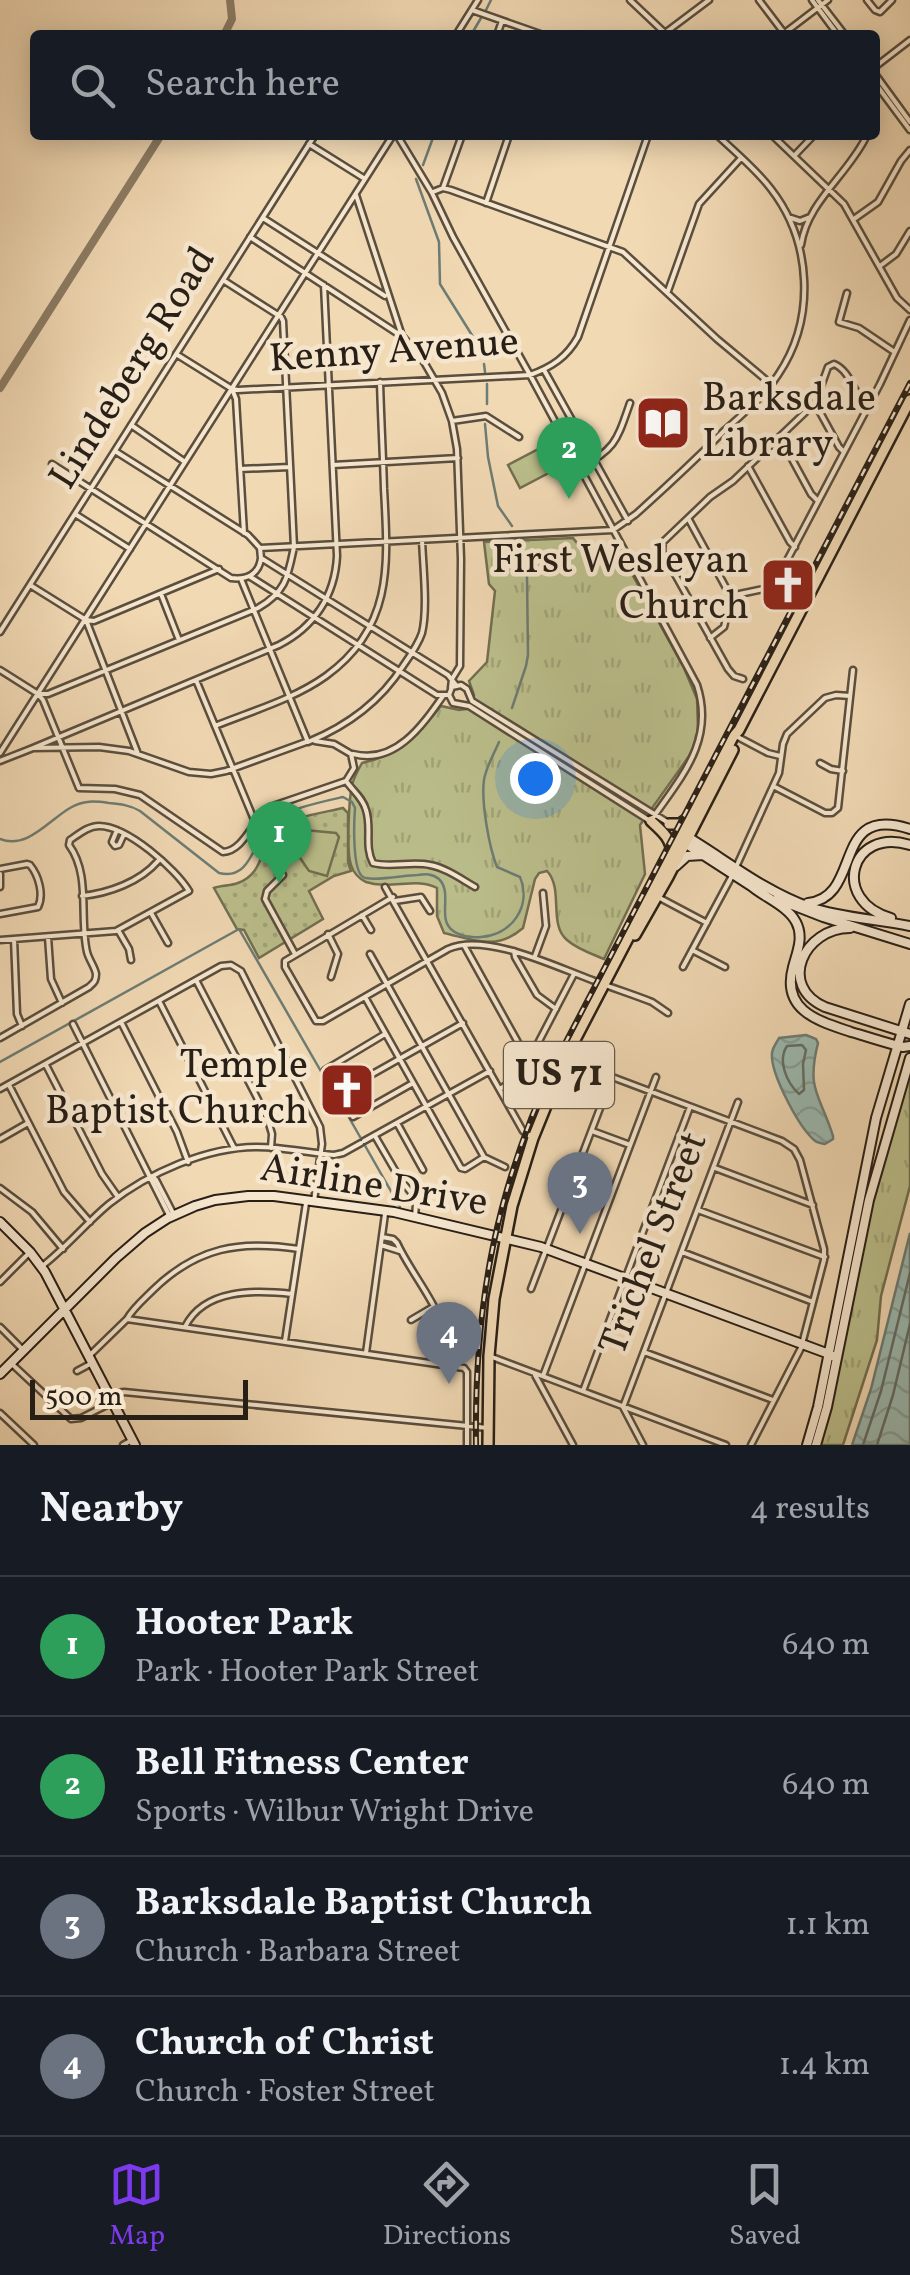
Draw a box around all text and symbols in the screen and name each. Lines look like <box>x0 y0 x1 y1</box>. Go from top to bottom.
search box <box>30 30 880 140</box>
icon: search <box>65 58 120 113</box>
text: Search here <box>145 59 340 112</box>
street label: Lindeberg Road <box>37 237 231 501</box>
street label: Kenny Avenue <box>267 315 521 389</box>
place label: Barksdale Library <box>702 372 876 474</box>
library icon: Barksdale Library <box>633 393 693 453</box>
pin: 2 <box>536 416 602 499</box>
place label: First Wesleyan Church <box>492 534 749 636</box>
church icon: First Wesleyan Church <box>758 555 818 615</box>
your location <box>510 753 561 804</box>
pin: 1 <box>246 800 312 883</box>
place label: Temple Baptist Church <box>45 1039 308 1141</box>
road number: US 71 <box>504 1042 614 1108</box>
church icon: Temple Baptist Church <box>317 1060 377 1120</box>
street label: Trichel Street <box>587 1124 723 1364</box>
street label: Airline Drive <box>256 1141 492 1233</box>
pin: 3 <box>548 1152 612 1234</box>
pin: 4 <box>416 1302 482 1384</box>
scale bar <box>30 1375 248 1420</box>
text: 500 m <box>45 1378 123 1417</box>
text: Nearby <box>40 1481 183 1540</box>
text: 4 results <box>750 1488 870 1532</box>
text: Hooter Park <box>135 1598 353 1651</box>
text: 1 <box>66 1624 79 1668</box>
text: 640 m <box>782 1624 870 1668</box>
text: Park · Hooter Park Street <box>135 1651 479 1695</box>
text: Bell Fitness Center <box>135 1738 469 1791</box>
text: 2 <box>64 1764 81 1808</box>
text: 640 m <box>782 1764 870 1808</box>
text: Sports · Wilbur Wright Drive <box>135 1791 534 1835</box>
text: Barksdale Baptist Church <box>135 1878 592 1931</box>
text: 3 <box>64 1904 81 1948</box>
text: 1.1 km <box>785 1904 870 1948</box>
text: Church · Barbara Street <box>135 1931 460 1975</box>
text: Church of Christ <box>135 2018 434 2071</box>
text: 4 <box>63 2044 82 2088</box>
text: 1.4 km <box>779 2044 870 2088</box>
text: Church · Foster Street <box>135 2071 435 2115</box>
tab: Map <box>109 2157 165 2256</box>
tab: Directions <box>383 2157 511 2256</box>
tab: Saved <box>729 2157 801 2256</box>

